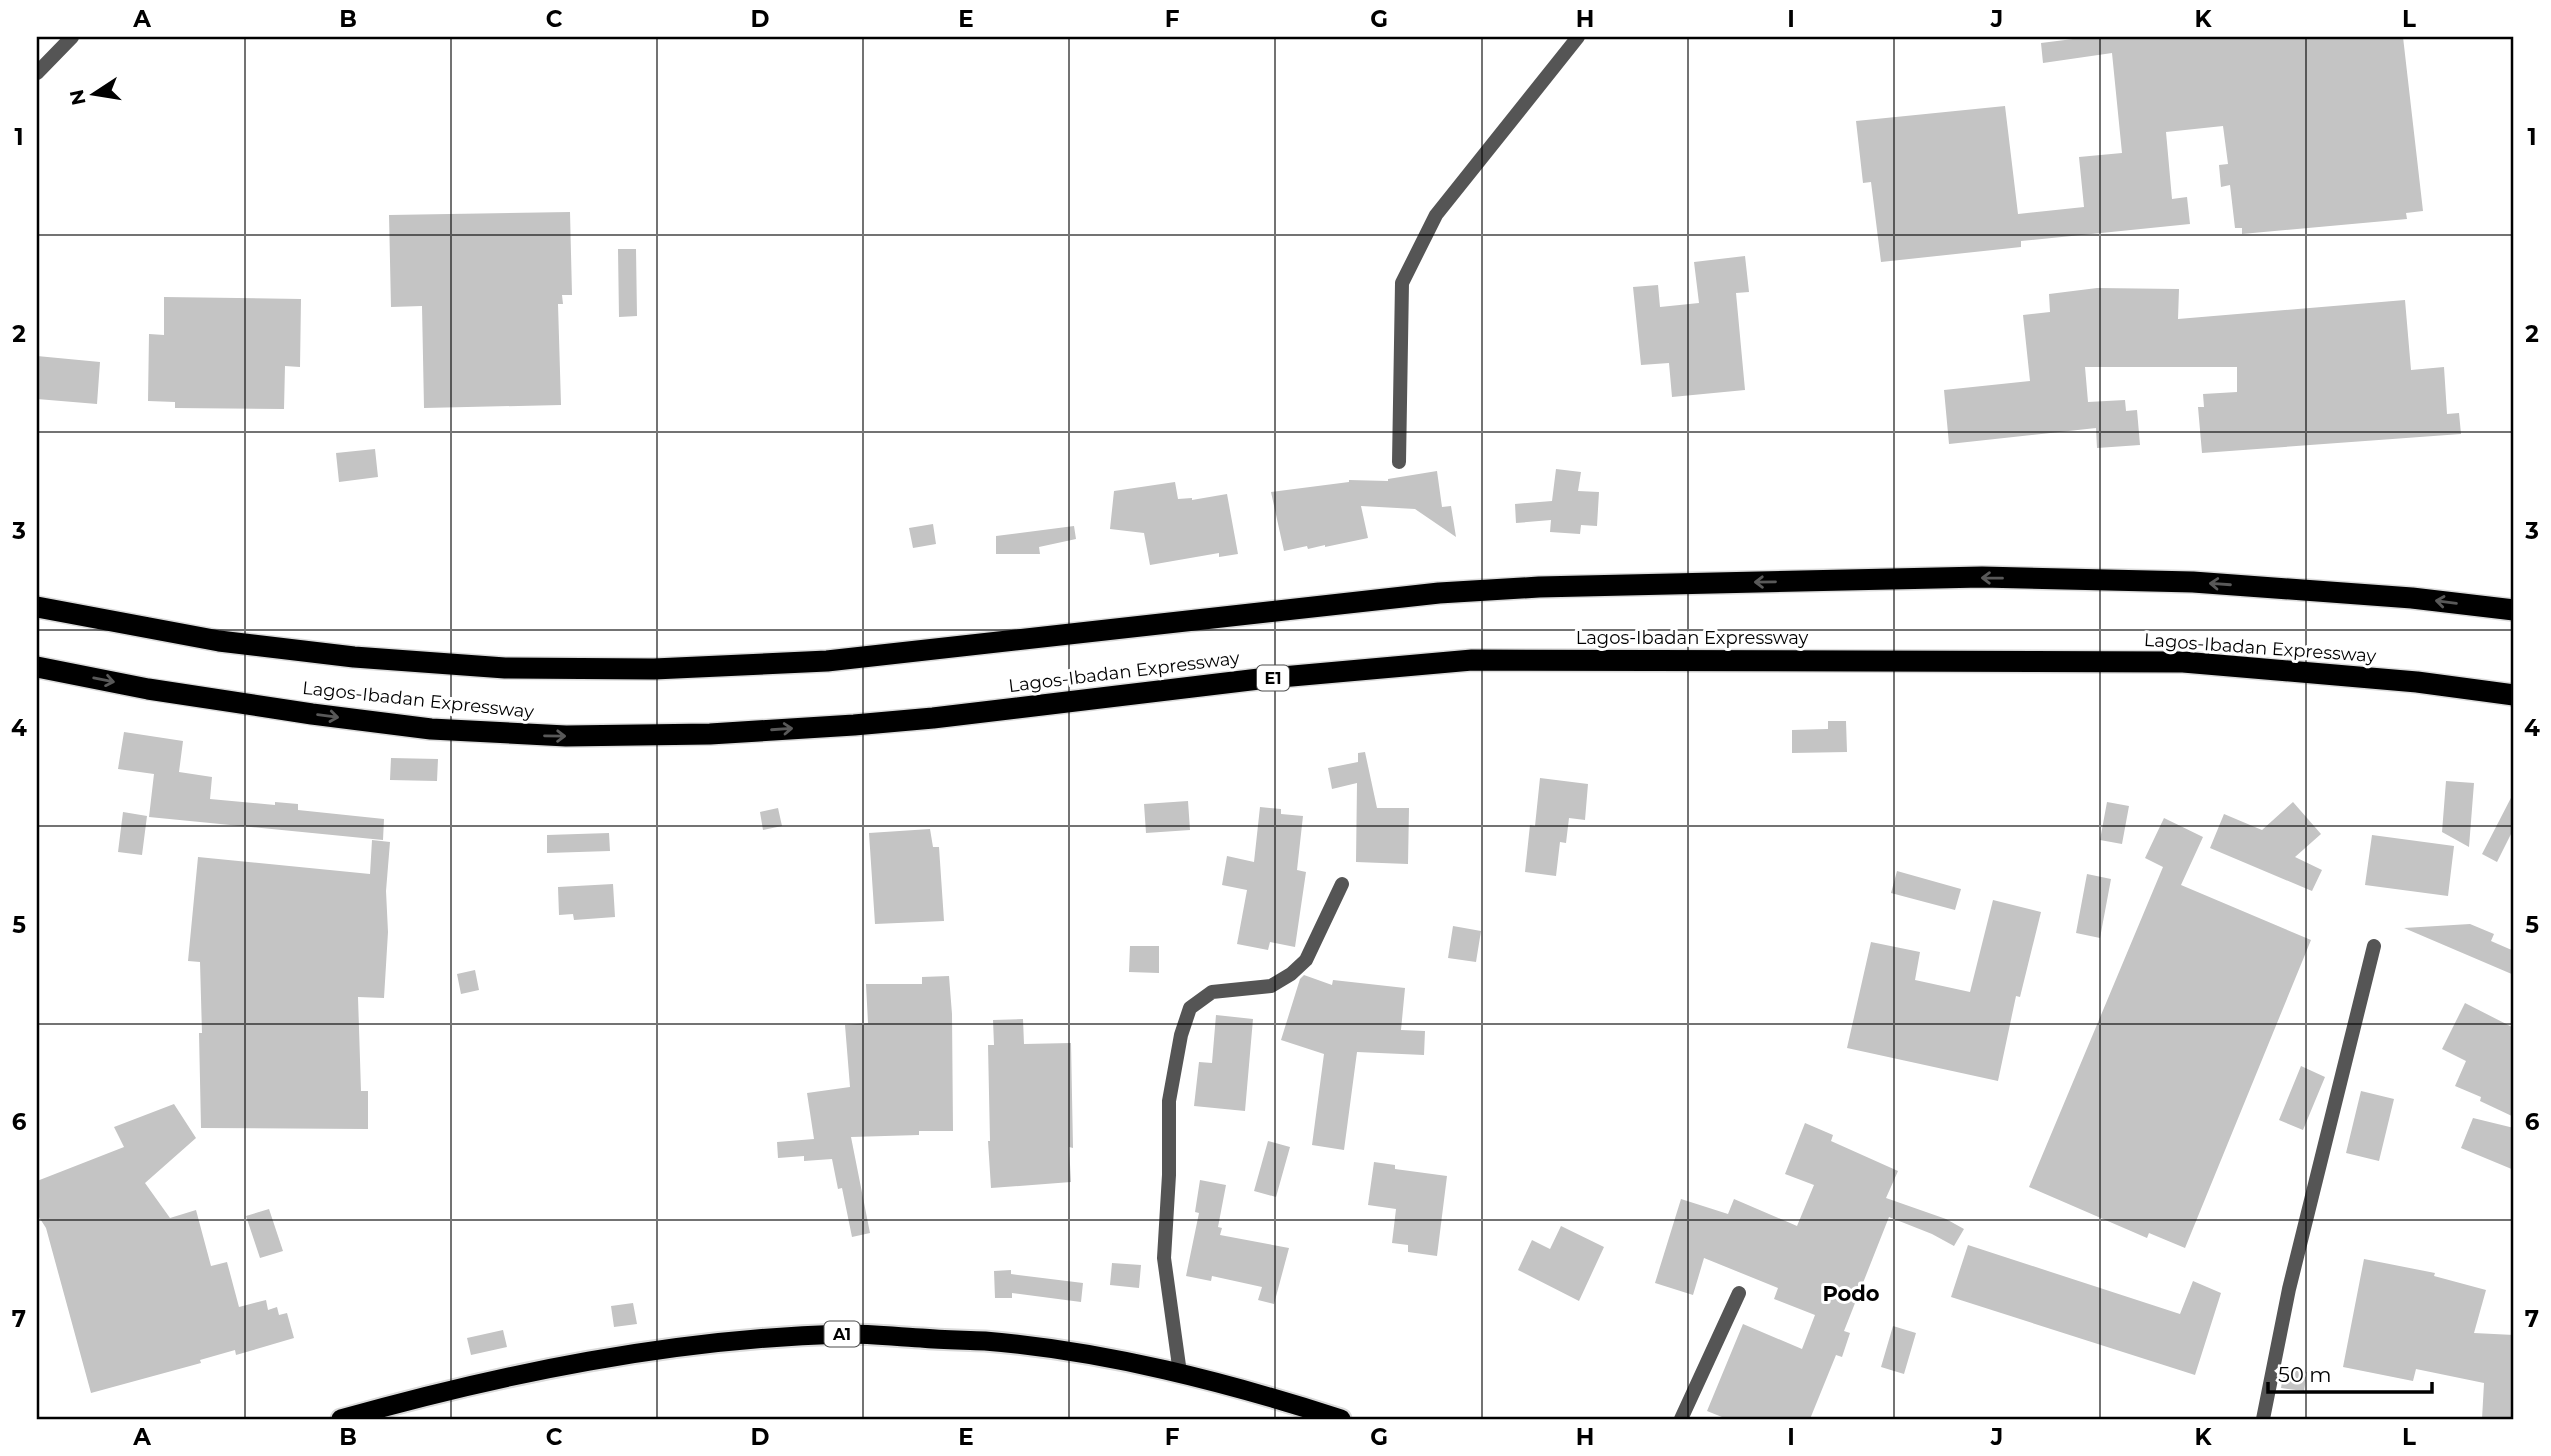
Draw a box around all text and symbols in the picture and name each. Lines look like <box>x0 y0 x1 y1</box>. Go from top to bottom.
text: A <box>132 5 151 33</box>
text: B <box>339 5 357 33</box>
text: C <box>546 5 563 33</box>
text: D <box>751 5 770 33</box>
text: E <box>958 5 974 33</box>
text: F <box>1165 5 1180 33</box>
text: G <box>1370 5 1388 33</box>
text: H <box>1576 5 1594 33</box>
text: I <box>1787 5 1795 33</box>
text: J <box>1990 5 2003 33</box>
text: K <box>2194 5 2212 33</box>
text: L <box>2402 5 2416 33</box>
north arrow <box>60 60 130 130</box>
text: N <box>65 88 91 107</box>
text: 1 <box>14 123 24 151</box>
text: 1 <box>2527 123 2537 151</box>
text: 2 <box>12 320 26 348</box>
text: 2 <box>2525 320 2539 348</box>
text: 3 <box>11 517 26 545</box>
text: 3 <box>2524 517 2539 545</box>
one-way arrow <box>1981 571 2004 584</box>
one-way arrow <box>1754 575 1777 588</box>
one-way arrow <box>2209 577 2232 590</box>
one-way arrow <box>2436 596 2458 609</box>
street label: Lagos-Ibadan Expressway <box>1576 627 1809 649</box>
street label: Lagos-Ibadan Expressway <box>2143 629 2377 667</box>
street label: Lagos-Ibadan Expressway <box>1007 647 1241 697</box>
road number: E1 <box>1257 666 1289 691</box>
one-way arrow <box>92 674 115 688</box>
street label: Lagos-Ibadan Expressway <box>301 677 535 723</box>
one-way arrow <box>316 709 339 722</box>
text: 4 <box>11 714 27 742</box>
text: 4 <box>2524 714 2540 742</box>
one-way arrow <box>770 723 793 736</box>
one-way arrow <box>543 729 566 743</box>
text: 5 <box>12 911 26 939</box>
text: 5 <box>2525 911 2539 939</box>
text: 6 <box>12 1108 27 1136</box>
text: 6 <box>2525 1108 2540 1136</box>
district label: Podo <box>1822 1281 1880 1306</box>
text: 7 <box>12 1305 26 1333</box>
text: 7 <box>2525 1305 2539 1333</box>
road number: A1 <box>824 1322 860 1346</box>
scale bar <box>2268 1351 2432 1395</box>
text: 50 m <box>2278 1362 2332 1387</box>
text: A <box>132 1423 151 1451</box>
text: B <box>339 1423 357 1451</box>
text: C <box>546 1423 563 1451</box>
text: D <box>751 1423 770 1451</box>
text: E <box>958 1423 974 1451</box>
text: F <box>1165 1423 1180 1451</box>
text: G <box>1370 1423 1388 1451</box>
text: H <box>1576 1423 1594 1451</box>
text: I <box>1787 1423 1795 1451</box>
text: J <box>1990 1423 2003 1451</box>
text: K <box>2194 1423 2212 1451</box>
text: L <box>2402 1423 2416 1451</box>

